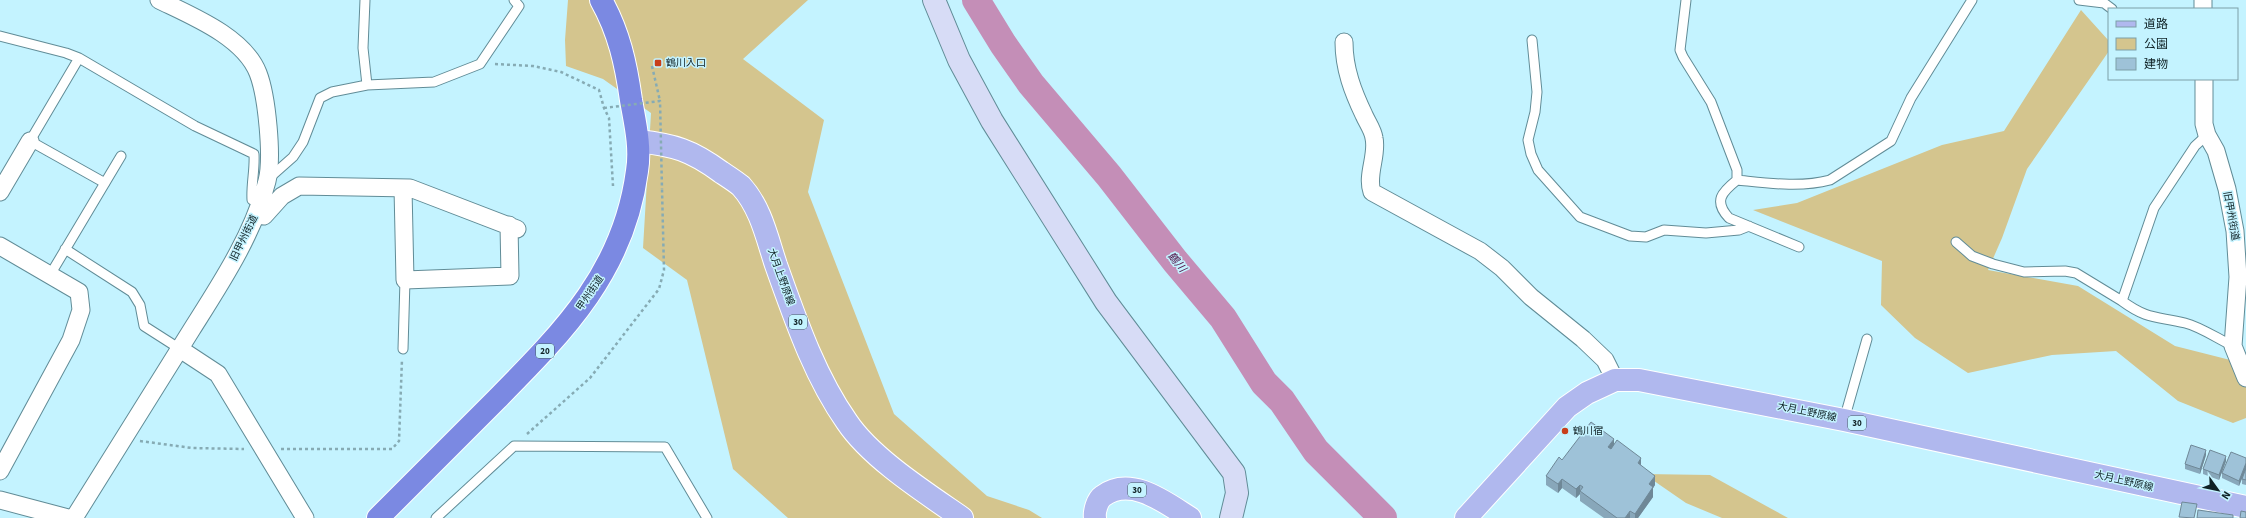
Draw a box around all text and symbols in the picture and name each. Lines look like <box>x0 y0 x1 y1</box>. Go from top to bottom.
legend <box>2108 8 2238 80</box>
text: 道路 <box>2144 16 2168 33</box>
text: 公園 <box>2144 36 2168 53</box>
place label: 鶴川入口 <box>666 56 706 70</box>
text: 建物 <box>2144 56 2168 73</box>
marker: 鶴川入口 <box>653 58 663 68</box>
street label: 旧甲州街道 <box>2220 190 2242 242</box>
street label: 旧甲州街道 <box>227 212 261 264</box>
street label: 大月上野原線 <box>764 246 798 308</box>
water label: 鶴川 <box>1164 249 1190 276</box>
street label: 甲州街道 <box>573 273 607 313</box>
road number: 30 <box>789 315 807 329</box>
road number: 20 <box>536 344 554 358</box>
street label: 大月上野原線 <box>1776 399 1838 425</box>
road number: 30 <box>1848 416 1866 430</box>
place label: 鶴川宿 <box>1573 424 1603 438</box>
marker: 鶴川宿 <box>1560 426 1570 436</box>
street label: 大月上野原線 <box>2093 467 2155 495</box>
north arrow <box>2198 470 2238 510</box>
road number: 30 <box>1128 483 1146 497</box>
text: N <box>2218 488 2234 502</box>

